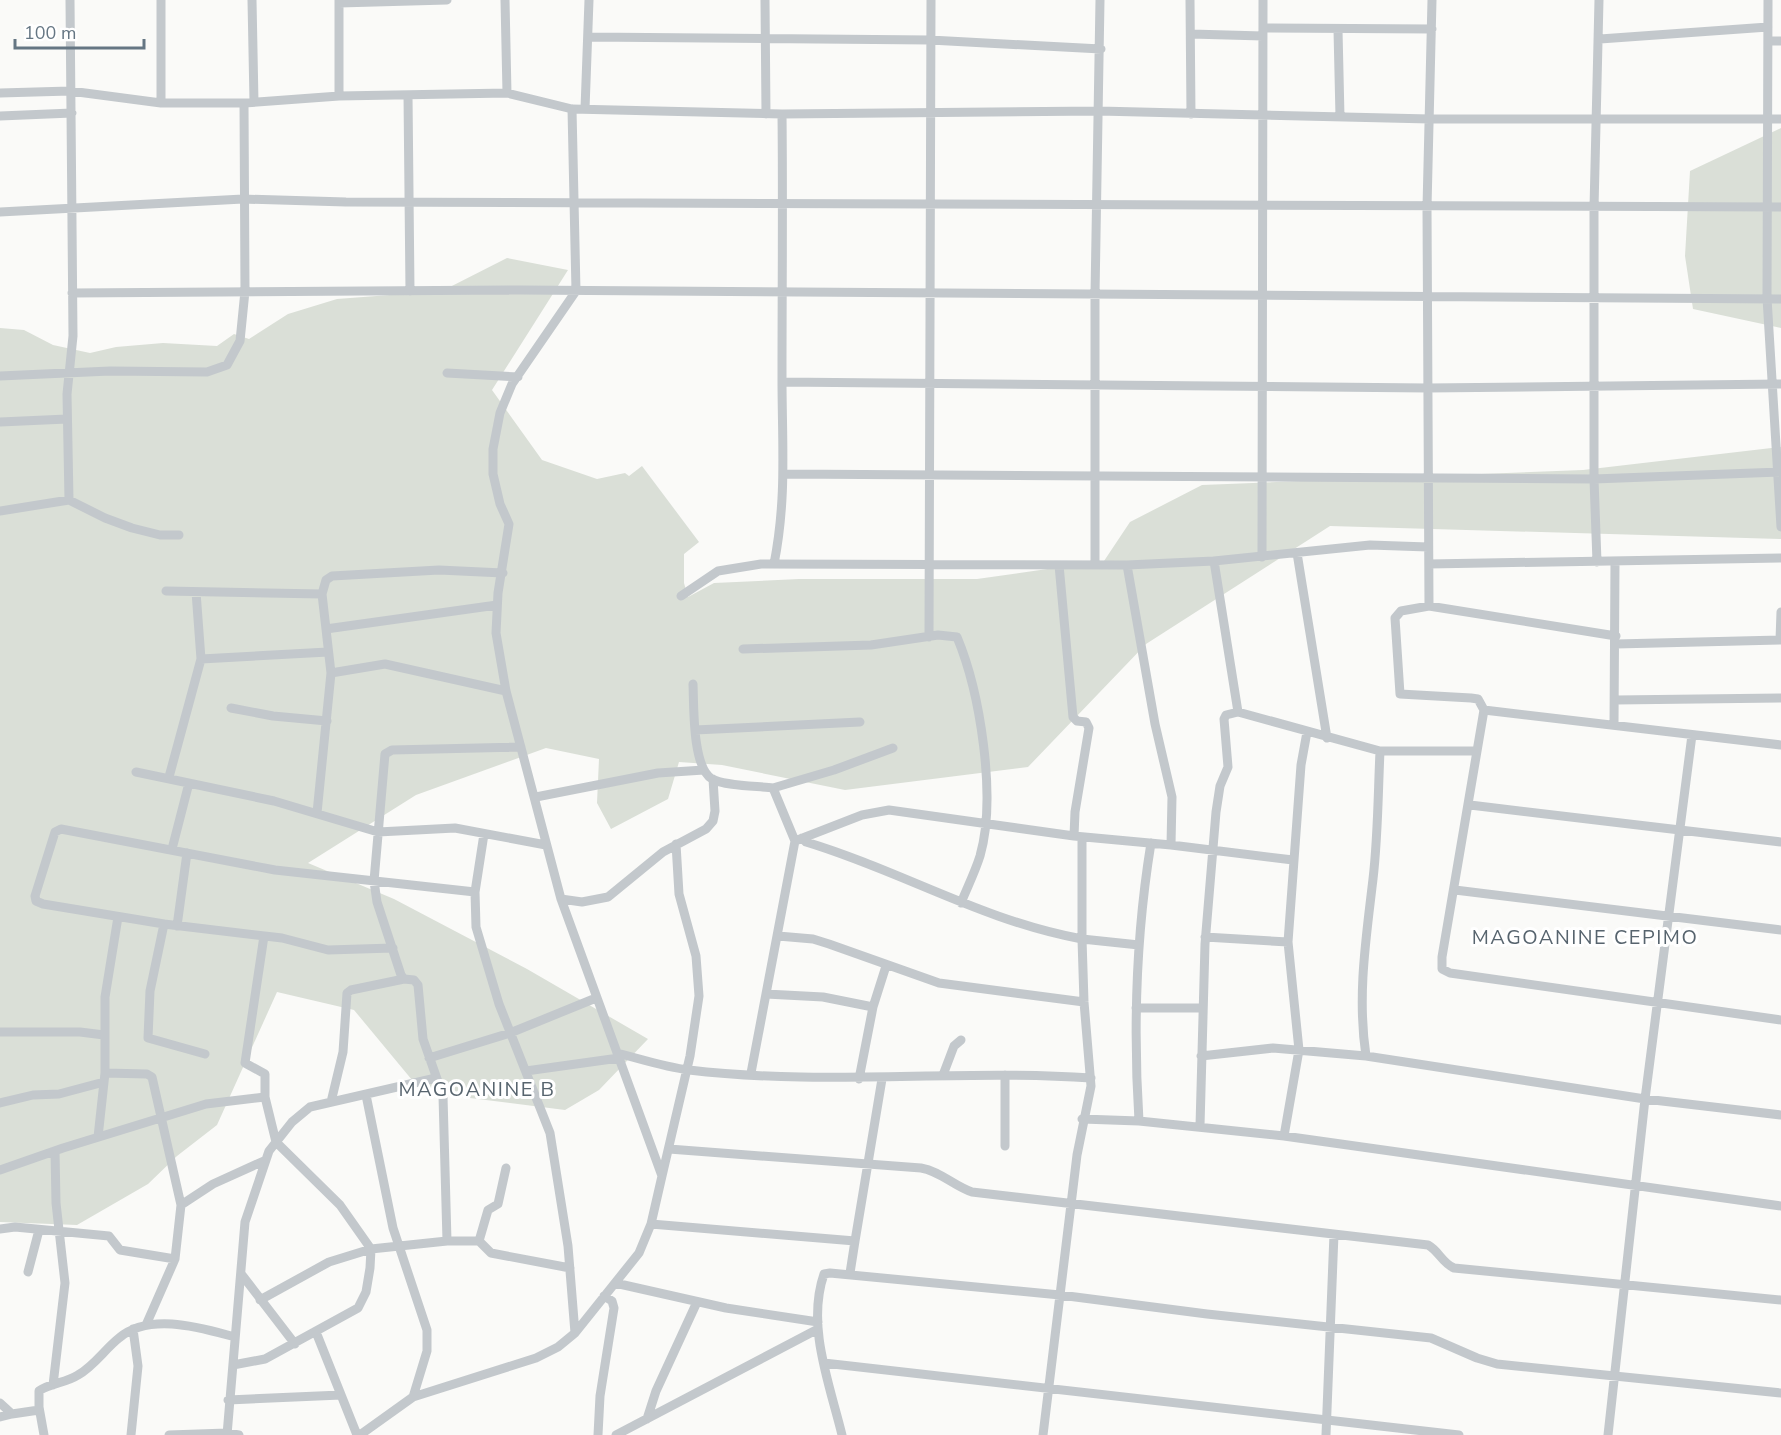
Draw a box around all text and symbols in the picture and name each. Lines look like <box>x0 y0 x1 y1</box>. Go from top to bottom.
scale bar <box>15 12 144 50</box>
text: 100 m <box>24 21 76 45</box>
district label: MAGOANINE CEPIMO <box>1472 924 1698 951</box>
district label: MAGOANINE B <box>398 1076 556 1103</box>

